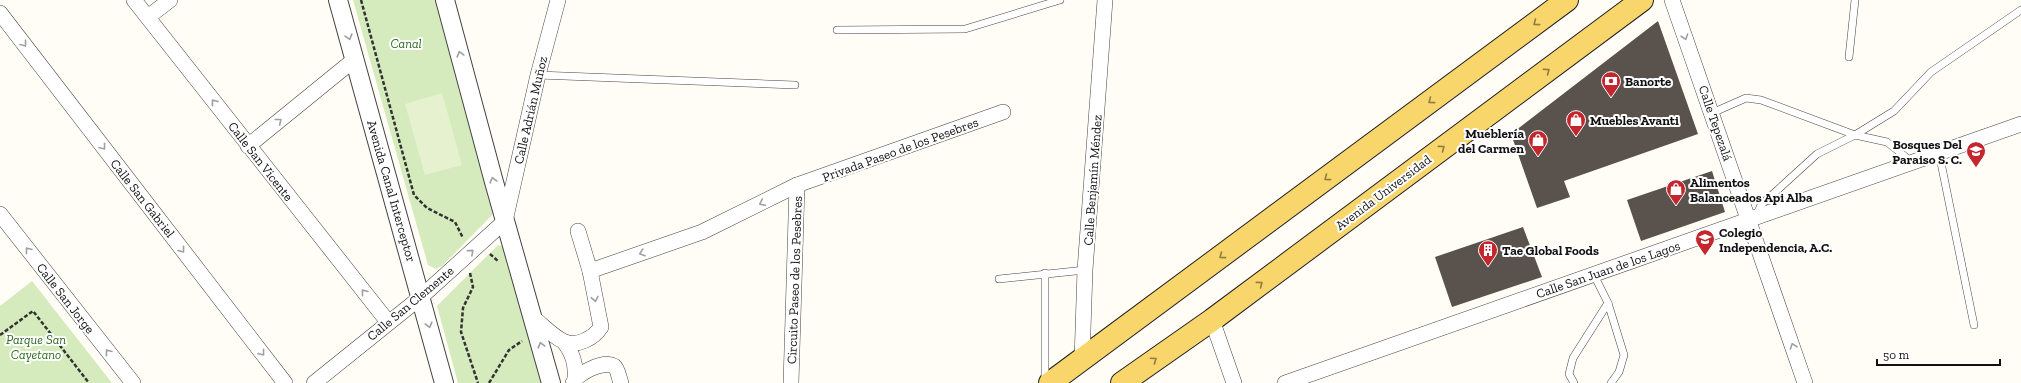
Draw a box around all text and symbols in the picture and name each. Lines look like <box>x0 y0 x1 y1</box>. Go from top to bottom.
one-way arrow <box>1533 18 1540 25</box>
one-way arrow <box>1680 33 1689 40</box>
one-way arrow <box>344 34 353 41</box>
park label: Canal <box>390 36 422 51</box>
one-way arrow <box>19 39 26 46</box>
one-way arrow <box>456 51 465 58</box>
street label: Calle Adrián Muñoz <box>511 55 550 165</box>
one-way arrow <box>1542 68 1549 75</box>
bank icon: Banorte <box>1600 70 1622 98</box>
place label: Banorte <box>1625 74 1672 89</box>
street label: Calle Tepezalá <box>1696 83 1736 164</box>
one-way arrow <box>1429 96 1436 103</box>
one-way arrow <box>212 99 219 106</box>
shop icon: Muebles Avanti <box>1565 109 1587 137</box>
place label: Muebles Avanti <box>1590 113 1679 128</box>
street label: Privada Paseo de los Pesebres <box>820 114 981 185</box>
street label: Calle Benjamín Méndez <box>1080 114 1106 246</box>
street label: Avenida Canal Interceptor <box>364 118 419 264</box>
street label: Calle San Vicente <box>225 119 296 204</box>
one-way arrow <box>274 119 281 126</box>
place label: Mueblería del Carmen <box>1458 126 1524 156</box>
shop icon: Mueblería del Carmen <box>1527 129 1549 157</box>
place label: Bosques Del Paraiso S. C. <box>1892 137 1962 167</box>
school or university icon: Bosques Del Paraiso S. C. <box>1965 140 1987 168</box>
one-way arrow <box>98 142 105 149</box>
one-way arrow <box>1438 146 1445 153</box>
street label: Avenida Universidad <box>1333 152 1434 233</box>
street label: Calle San Gabriel <box>107 156 178 241</box>
one-way arrow <box>1324 173 1331 180</box>
place label: Alimentos Balanceados Api Alba <box>1690 175 1813 205</box>
one-way arrow <box>490 177 498 183</box>
shop icon: Alimentos Balanceados Api Alba <box>1665 178 1687 206</box>
street label: Circuito Paseo de los Pesebres <box>784 195 805 364</box>
one-way arrow <box>758 198 766 206</box>
place label: Colegio Independencia, A.C. <box>1719 225 1832 255</box>
school or university icon: Colegio Independencia, A.C. <box>1694 228 1716 256</box>
street label: Calle San Juan de los Lagos <box>1534 238 1683 301</box>
building icon: Tae Global Foods <box>1477 239 1499 267</box>
place label: Tae Global Foods <box>1502 243 1599 258</box>
one-way arrow <box>178 245 185 252</box>
one-way arrow <box>26 247 33 254</box>
one-way arrow <box>639 248 646 257</box>
one-way arrow <box>466 249 474 256</box>
one-way arrow <box>1220 251 1227 258</box>
street label: Calle San Jorge <box>34 260 98 336</box>
street label: Calle San Clemente <box>364 263 456 344</box>
one-way arrow <box>1255 282 1262 289</box>
one-way arrow <box>361 289 368 296</box>
one-way arrow <box>591 296 599 302</box>
one-way arrow <box>424 321 432 328</box>
park label: Parque San Cayetano <box>6 332 66 362</box>
scale bar <box>1877 341 2000 367</box>
one-way arrow <box>537 342 546 349</box>
one-way arrow <box>1789 343 1797 350</box>
one-way arrow <box>257 348 264 355</box>
text: 50 m <box>1883 348 1910 362</box>
one-way arrow <box>106 350 113 357</box>
one-way arrow <box>1150 358 1157 365</box>

